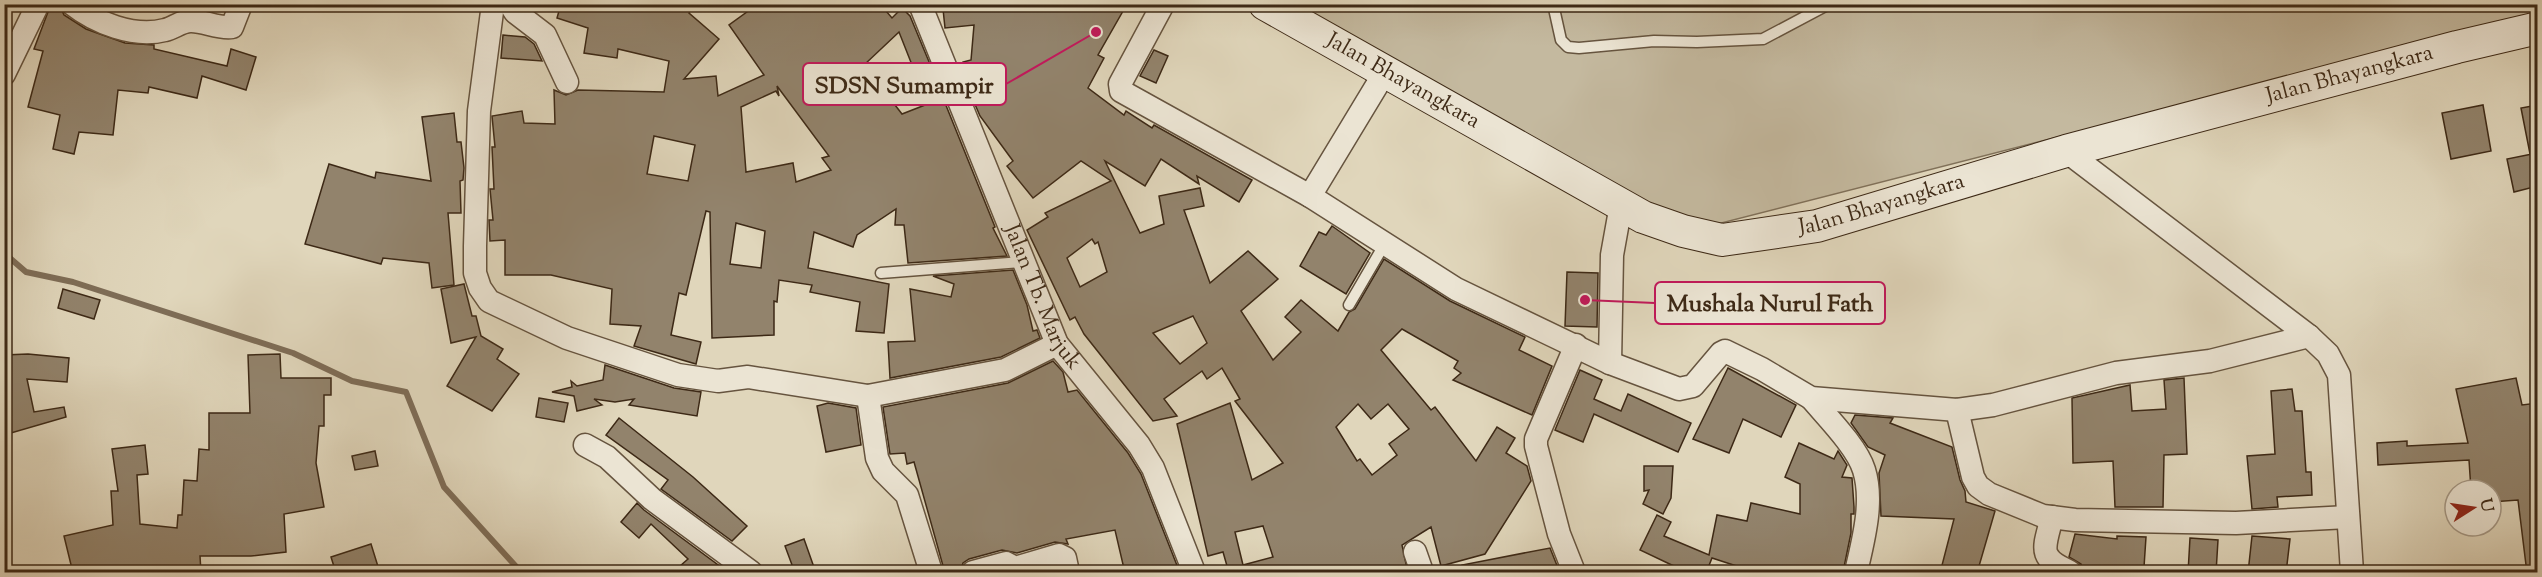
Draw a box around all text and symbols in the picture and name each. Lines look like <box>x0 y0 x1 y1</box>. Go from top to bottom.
street label: Jalan Bhayangkara <box>1319 25 1485 138</box>
street label: Jalan Bhayangkara <box>2262 38 2437 113</box>
callout: SDSN Sumampir <box>803 63 1006 105</box>
text: SDSN Sumampir <box>814 70 995 104</box>
street label: Jalan Bhayangkara <box>1796 166 1969 245</box>
street label: Jalan Tb. Marjuk <box>994 219 1088 377</box>
callout: Mushala Nurul Fath <box>1655 282 1885 324</box>
text: Mushala Nurul Fath <box>1667 288 1874 322</box>
north arrow <box>2443 478 2503 538</box>
text: U <box>2473 497 2498 515</box>

